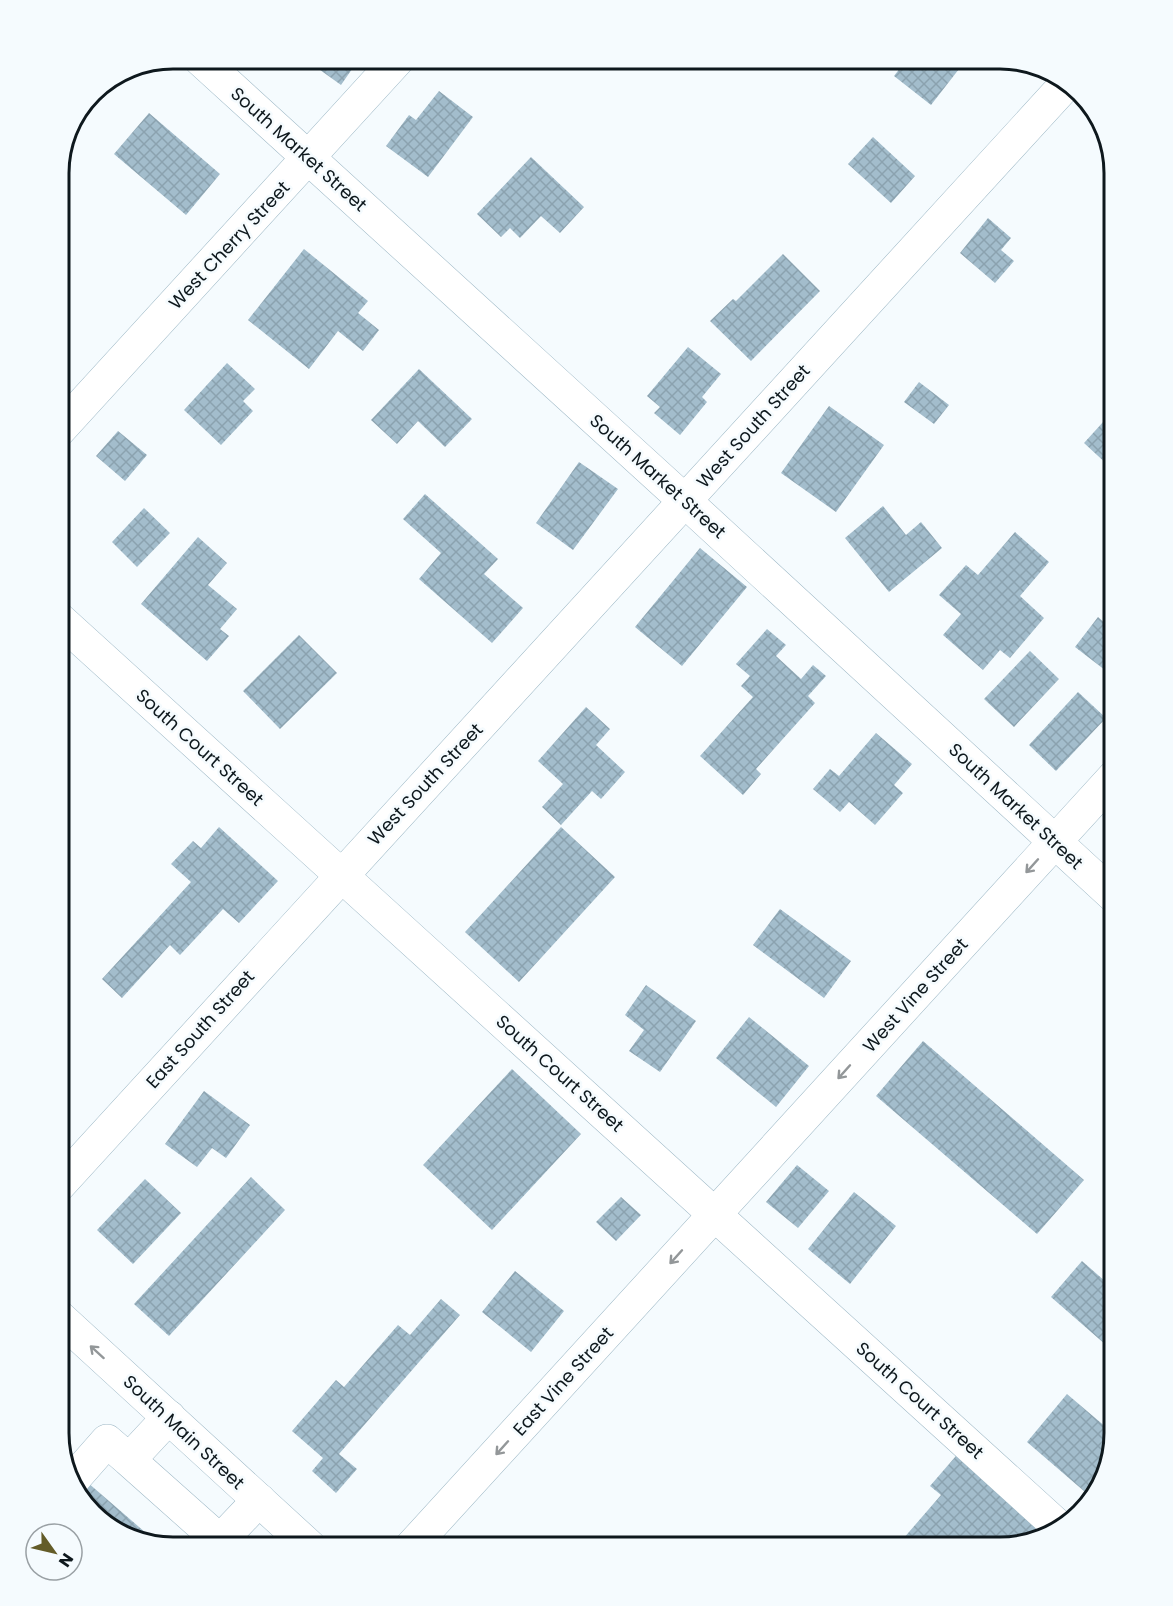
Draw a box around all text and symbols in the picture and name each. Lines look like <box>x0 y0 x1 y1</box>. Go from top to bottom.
street label: South Market Street <box>225 81 373 217</box>
street label: West Cherry Street <box>163 175 295 315</box>
street label: West South Street <box>691 359 815 493</box>
street label: South Market Street <box>584 408 732 544</box>
street label: South Court Street <box>131 683 269 811</box>
street label: West South Street <box>362 717 488 851</box>
street label: South Market Street <box>943 737 1089 875</box>
one-way arrow <box>1025 858 1039 873</box>
street label: West Vine Street <box>857 932 973 1058</box>
street label: East South Street <box>140 964 260 1094</box>
street label: South Court Street <box>491 1009 629 1137</box>
one-way arrow <box>837 1065 851 1080</box>
one-way arrow <box>669 1249 683 1264</box>
street label: East Vine Street <box>507 1321 619 1441</box>
street label: South Court Street <box>851 1336 989 1464</box>
one-way arrow <box>90 1345 105 1359</box>
street label: South Main Street <box>118 1369 250 1495</box>
one-way arrow <box>495 1440 509 1455</box>
north arrow <box>24 1522 84 1582</box>
text: N <box>53 1549 79 1572</box>

